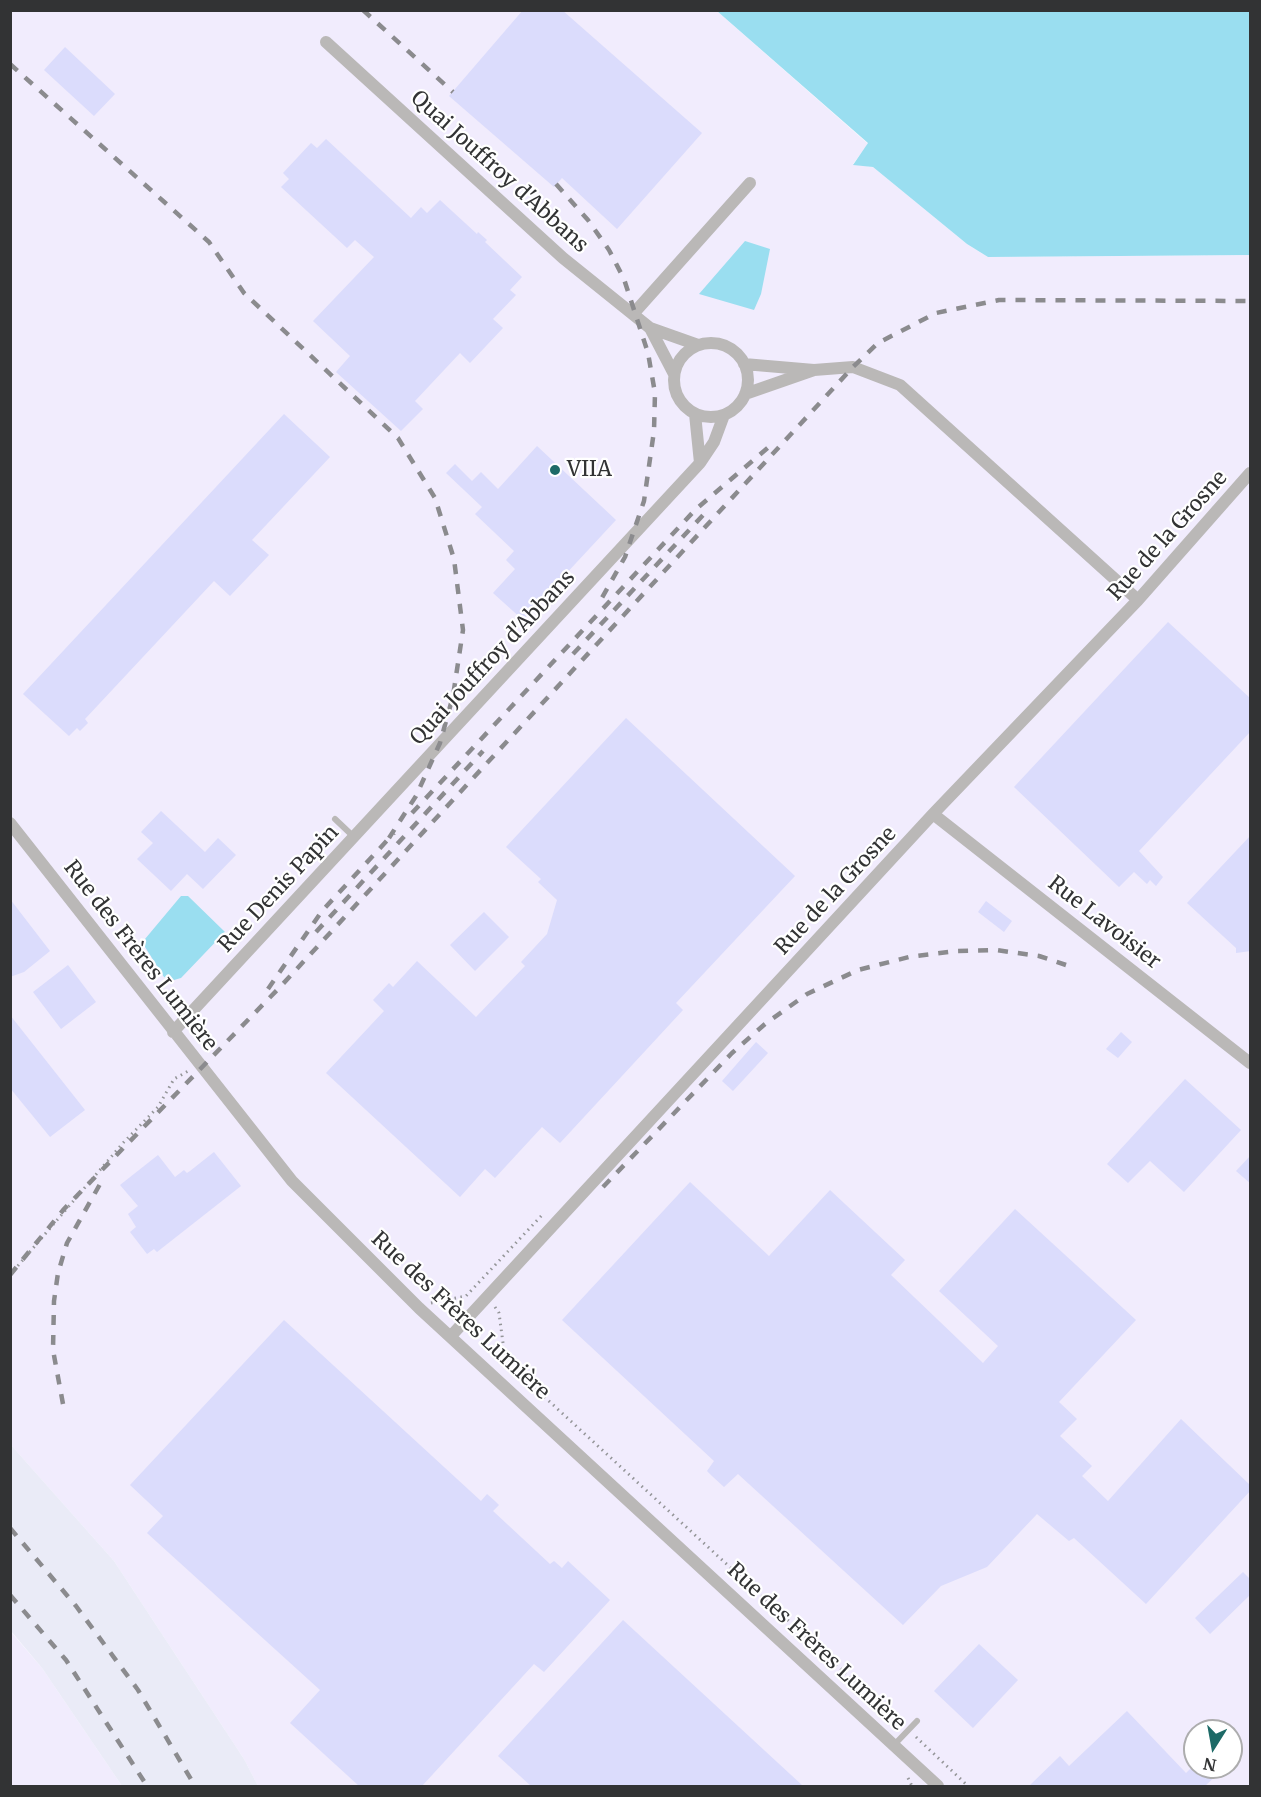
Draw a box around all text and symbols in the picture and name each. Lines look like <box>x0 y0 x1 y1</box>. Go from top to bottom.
street label: Quai Jouffroy d'Abbans <box>405 86 593 258</box>
place label: VIIA <box>567 457 612 483</box>
marker: VIIA <box>548 463 562 477</box>
street label: Rue de la Grosne <box>1103 466 1233 606</box>
street label: Quai Jouffroy d'Abbans <box>405 565 581 751</box>
street label: Rue Denis Papin <box>214 820 344 958</box>
street label: Rue de la Grosne <box>770 822 902 960</box>
street label: Rue des Frères Lumière <box>58 856 222 1056</box>
street label: Rue Lavoisier <box>1043 871 1165 975</box>
street label: Rue des Frères Lumière <box>366 1227 554 1405</box>
street label: Rue des Frères Lumière <box>722 1558 910 1736</box>
north arrow <box>1183 1719 1243 1779</box>
text: N <box>1202 1754 1218 1776</box>

